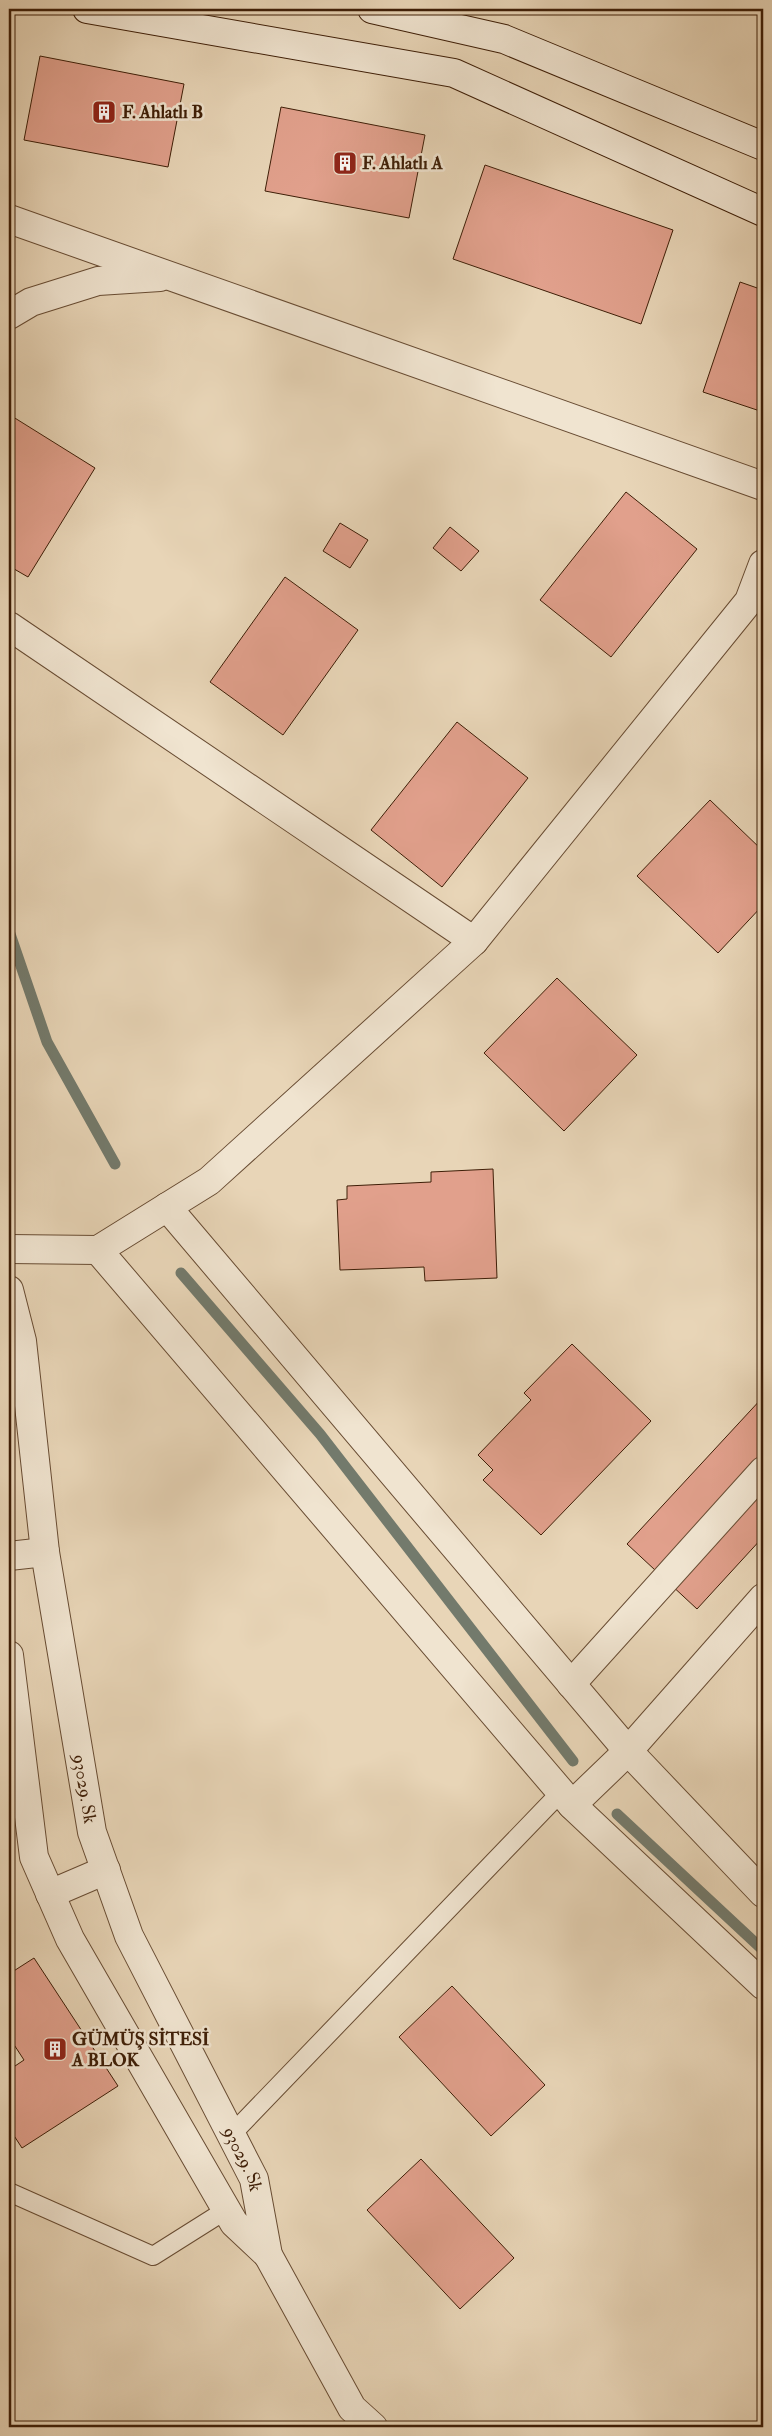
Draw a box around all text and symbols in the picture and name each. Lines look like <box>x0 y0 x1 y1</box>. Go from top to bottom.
building icon: F. Ahlatlı B <box>91 99 117 125</box>
place label: F. Ahlatlı B <box>122 101 203 124</box>
building icon: F. Ahlatlı A <box>332 150 358 176</box>
place label: F. Ahlatlı A <box>362 152 443 175</box>
street label: 93029. Sk <box>67 1751 101 1826</box>
place label: GÜMÜŞ SİTESİ A BLOK <box>71 2027 209 2072</box>
building icon: GÜMÜŞ SİTESİ A BLOK <box>42 2036 68 2062</box>
street label: 93029. Sk <box>216 2121 267 2194</box>

